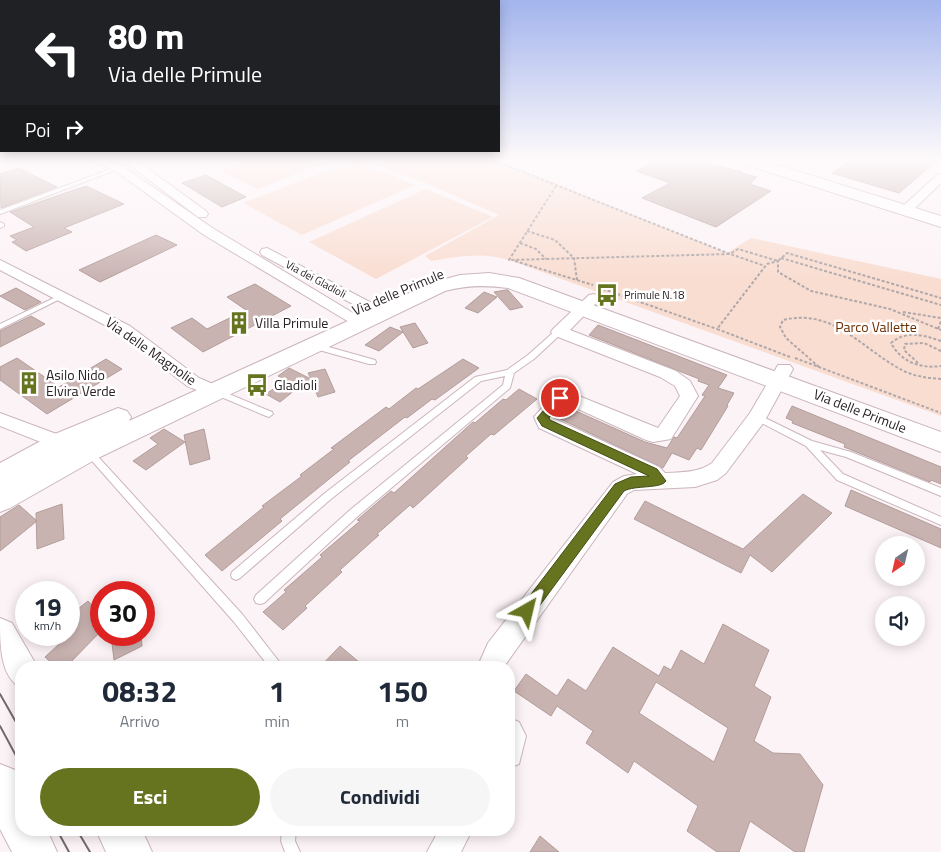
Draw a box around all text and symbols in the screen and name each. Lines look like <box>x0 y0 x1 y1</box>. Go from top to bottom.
text: 80 m <box>108 9 184 63</box>
icon: left <box>25 20 90 85</box>
text: Via delle Primule <box>108 57 262 91</box>
text: Poi <box>25 115 50 144</box>
icon: right <box>60 115 88 143</box>
street label: Via dei Gladioli <box>283 256 349 302</box>
street label: Via delle Primule <box>349 263 447 320</box>
bus stop icon: Primule N.18 <box>594 282 620 308</box>
place label: Primule N.18 <box>624 287 684 303</box>
building icon: Villa Primule <box>226 310 252 336</box>
street label: Via delle Magnolie <box>102 311 201 390</box>
place label: Villa Primule <box>255 312 328 333</box>
park label: Parco Vallette <box>835 316 917 337</box>
place label: Asilo Nido Elvira Verde <box>46 364 116 401</box>
building icon: Asilo Nido Elvira Verde <box>16 370 42 396</box>
bus stop icon: Gladioli <box>244 372 270 398</box>
place label: Gladioli <box>274 374 317 395</box>
pin <box>539 377 581 419</box>
street label: Via delle Primule <box>811 383 910 438</box>
icon: arrive <box>546 384 574 412</box>
north arrow <box>875 536 925 586</box>
map controls <box>875 536 925 646</box>
speed limit sign: 30 <box>90 581 155 646</box>
position arrow <box>500 584 552 636</box>
text: 19 <box>33 588 62 626</box>
button: sound <box>875 596 925 646</box>
text: km/h <box>34 616 61 635</box>
text: 08:32 <box>102 668 177 714</box>
text: 1 <box>269 668 286 714</box>
text: 150 <box>377 668 428 714</box>
text: Arrivo <box>120 709 160 733</box>
text: min <box>264 709 290 733</box>
text: m <box>396 709 409 733</box>
button: Esci <box>40 768 260 826</box>
button: Condividi <box>270 768 490 826</box>

